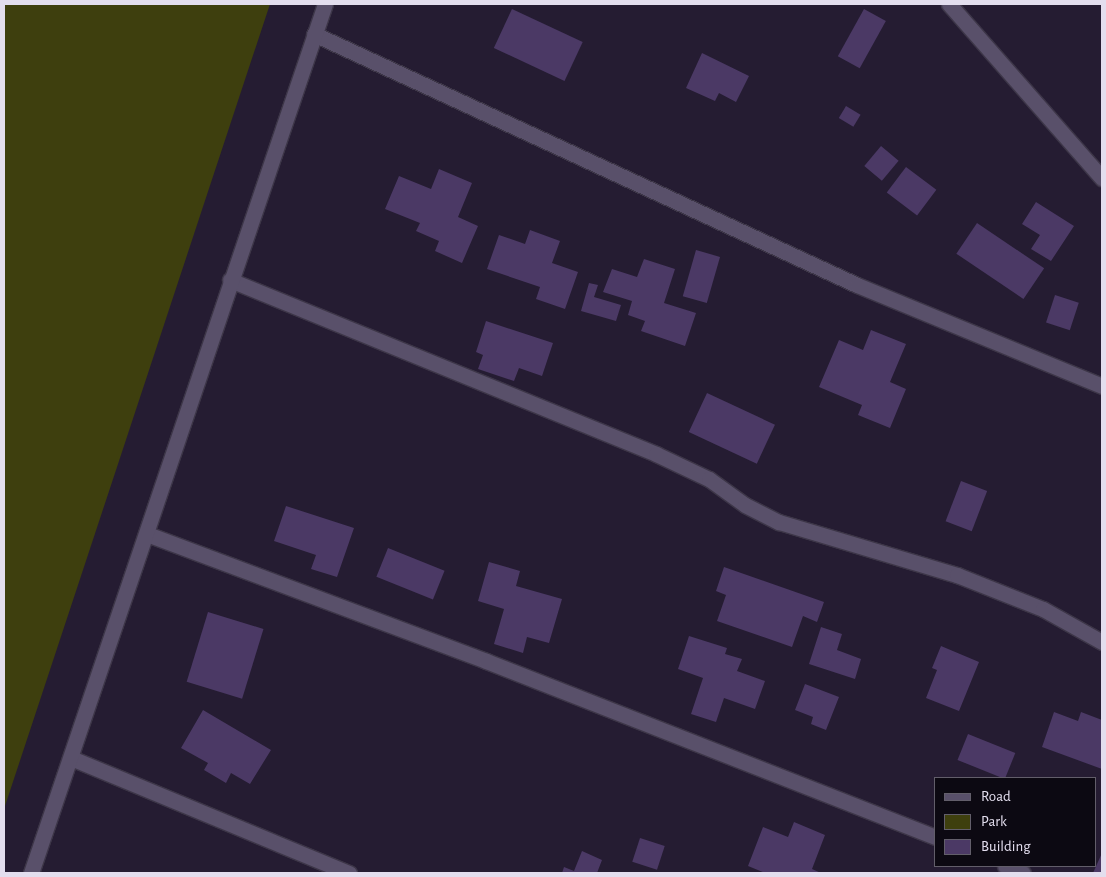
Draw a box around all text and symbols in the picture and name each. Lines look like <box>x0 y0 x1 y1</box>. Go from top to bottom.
legend <box>934 777 1096 867</box>
text: Road <box>981 789 1011 804</box>
text: Park <box>981 814 1007 829</box>
text: Building <box>981 839 1031 854</box>

